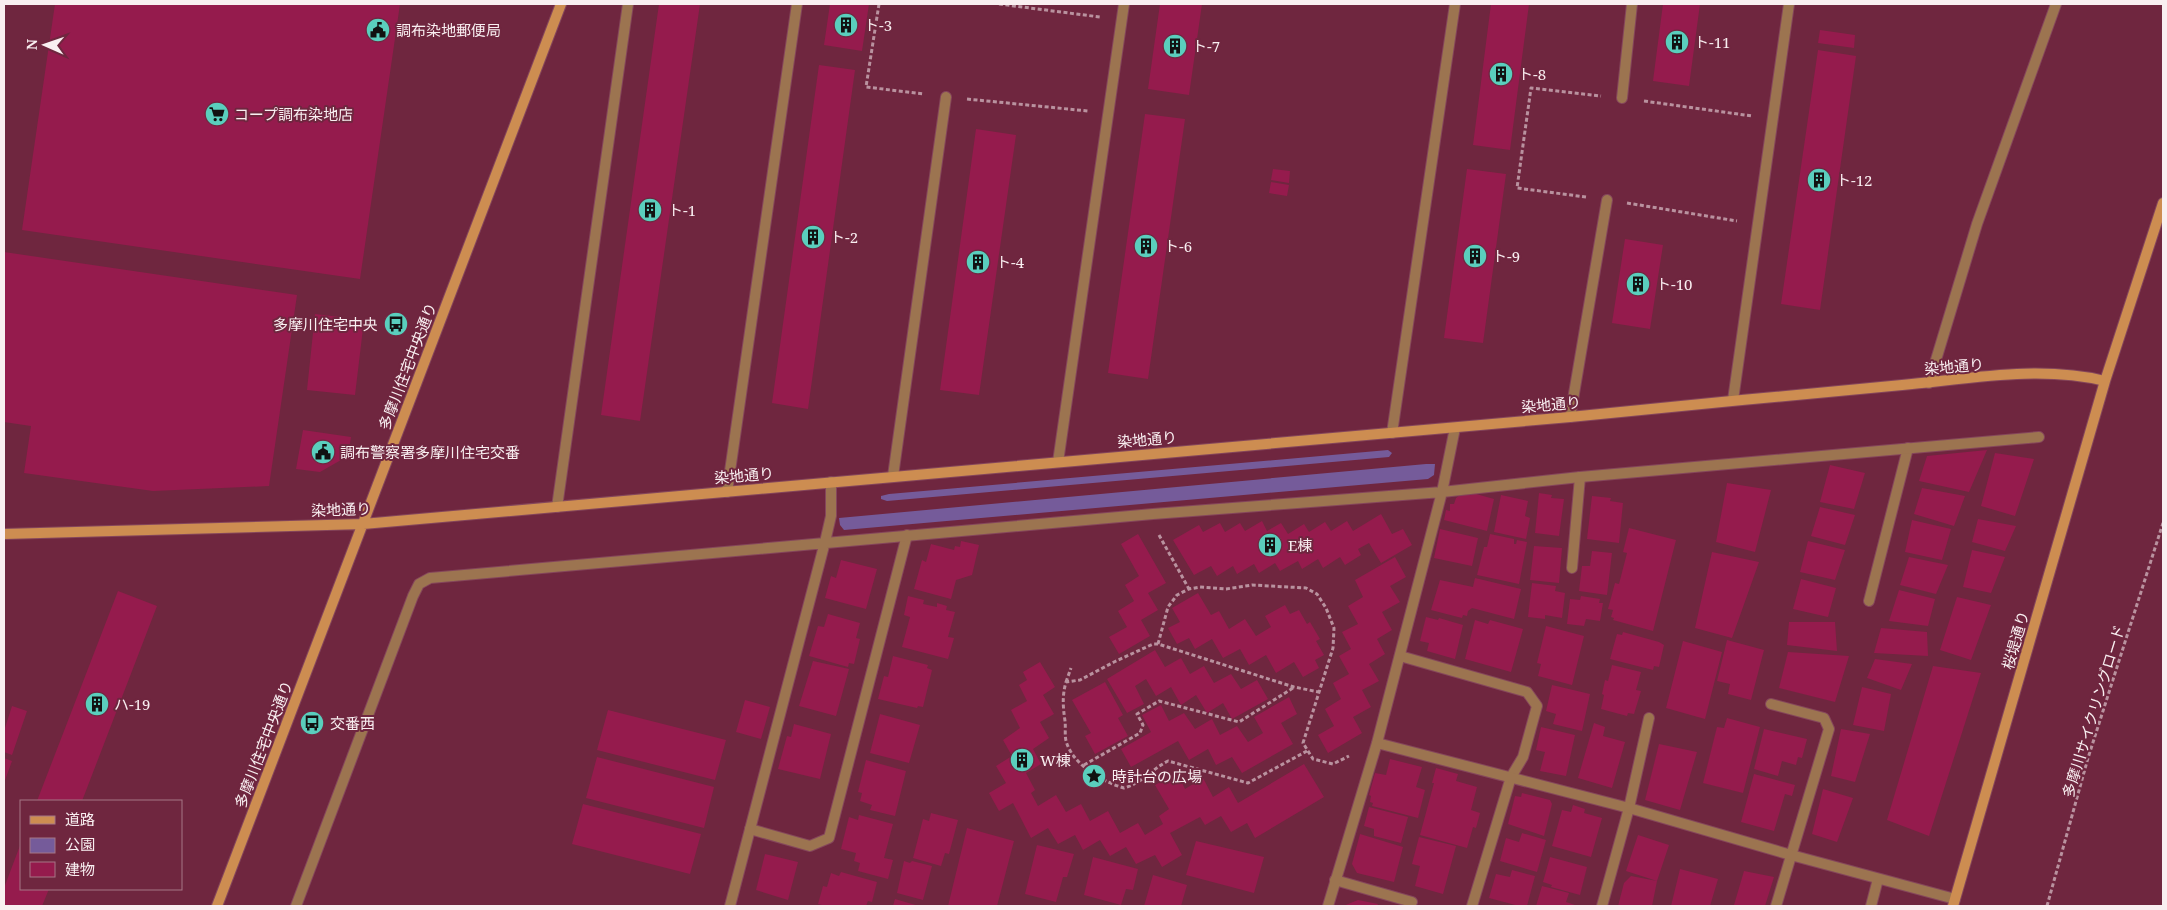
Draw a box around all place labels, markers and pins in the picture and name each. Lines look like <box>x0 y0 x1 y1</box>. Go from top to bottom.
building icon: ト-3 <box>833 12 859 38</box>
place label: ト-3 <box>864 15 892 35</box>
public building icon: 調布染地郵便局 <box>365 17 391 43</box>
place label: 調布染地郵便局 <box>396 20 501 40</box>
building icon: ト-11 <box>1664 29 1690 55</box>
place label: ト-11 <box>1694 32 1730 52</box>
building icon: ト-7 <box>1162 33 1188 59</box>
place label: ト-7 <box>1192 36 1220 56</box>
building icon: ト-8 <box>1488 61 1514 87</box>
place label: ト-8 <box>1518 64 1546 84</box>
supermarket icon: コープ調布染地店 <box>204 101 230 127</box>
place label: コープ調布染地店 <box>234 104 353 124</box>
building icon: ト-12 <box>1806 167 1832 193</box>
place label: ト-12 <box>1836 170 1872 190</box>
building icon: ト-1 <box>637 197 663 223</box>
place label: ト-1 <box>668 200 696 220</box>
building icon: ト-2 <box>800 224 826 250</box>
place label: ト-2 <box>830 227 858 247</box>
building icon: ト-6 <box>1133 233 1159 259</box>
place label: ト-6 <box>1164 236 1192 256</box>
building icon: ト-9 <box>1462 243 1488 269</box>
place label: ト-9 <box>1492 246 1520 266</box>
building icon: ト-4 <box>965 249 991 275</box>
place label: ト-4 <box>996 252 1025 272</box>
building icon: ト-10 <box>1625 271 1651 297</box>
place label: ト-10 <box>1656 274 1692 294</box>
bus stop icon: 多摩川住宅中央 <box>383 311 409 337</box>
place label: 多摩川住宅中央 <box>273 314 378 334</box>
public building icon: 調布警察署多摩川住宅交番 <box>310 439 336 465</box>
place label: 調布警察署多摩川住宅交番 <box>340 442 520 462</box>
building icon: E棟 <box>1257 532 1283 558</box>
place label: E棟 <box>1288 535 1312 555</box>
building icon: ハ-19 <box>84 691 110 717</box>
place label: ハ-19 <box>114 694 150 714</box>
bus stop icon: 交番西 <box>299 710 325 736</box>
place label: 交番西 <box>330 713 375 733</box>
building icon: W棟 <box>1009 747 1035 773</box>
place label: W棟 <box>1040 750 1071 770</box>
place icon: 時計台の広場 <box>1081 763 1107 789</box>
place label: 時計台の広場 <box>1112 766 1202 786</box>

